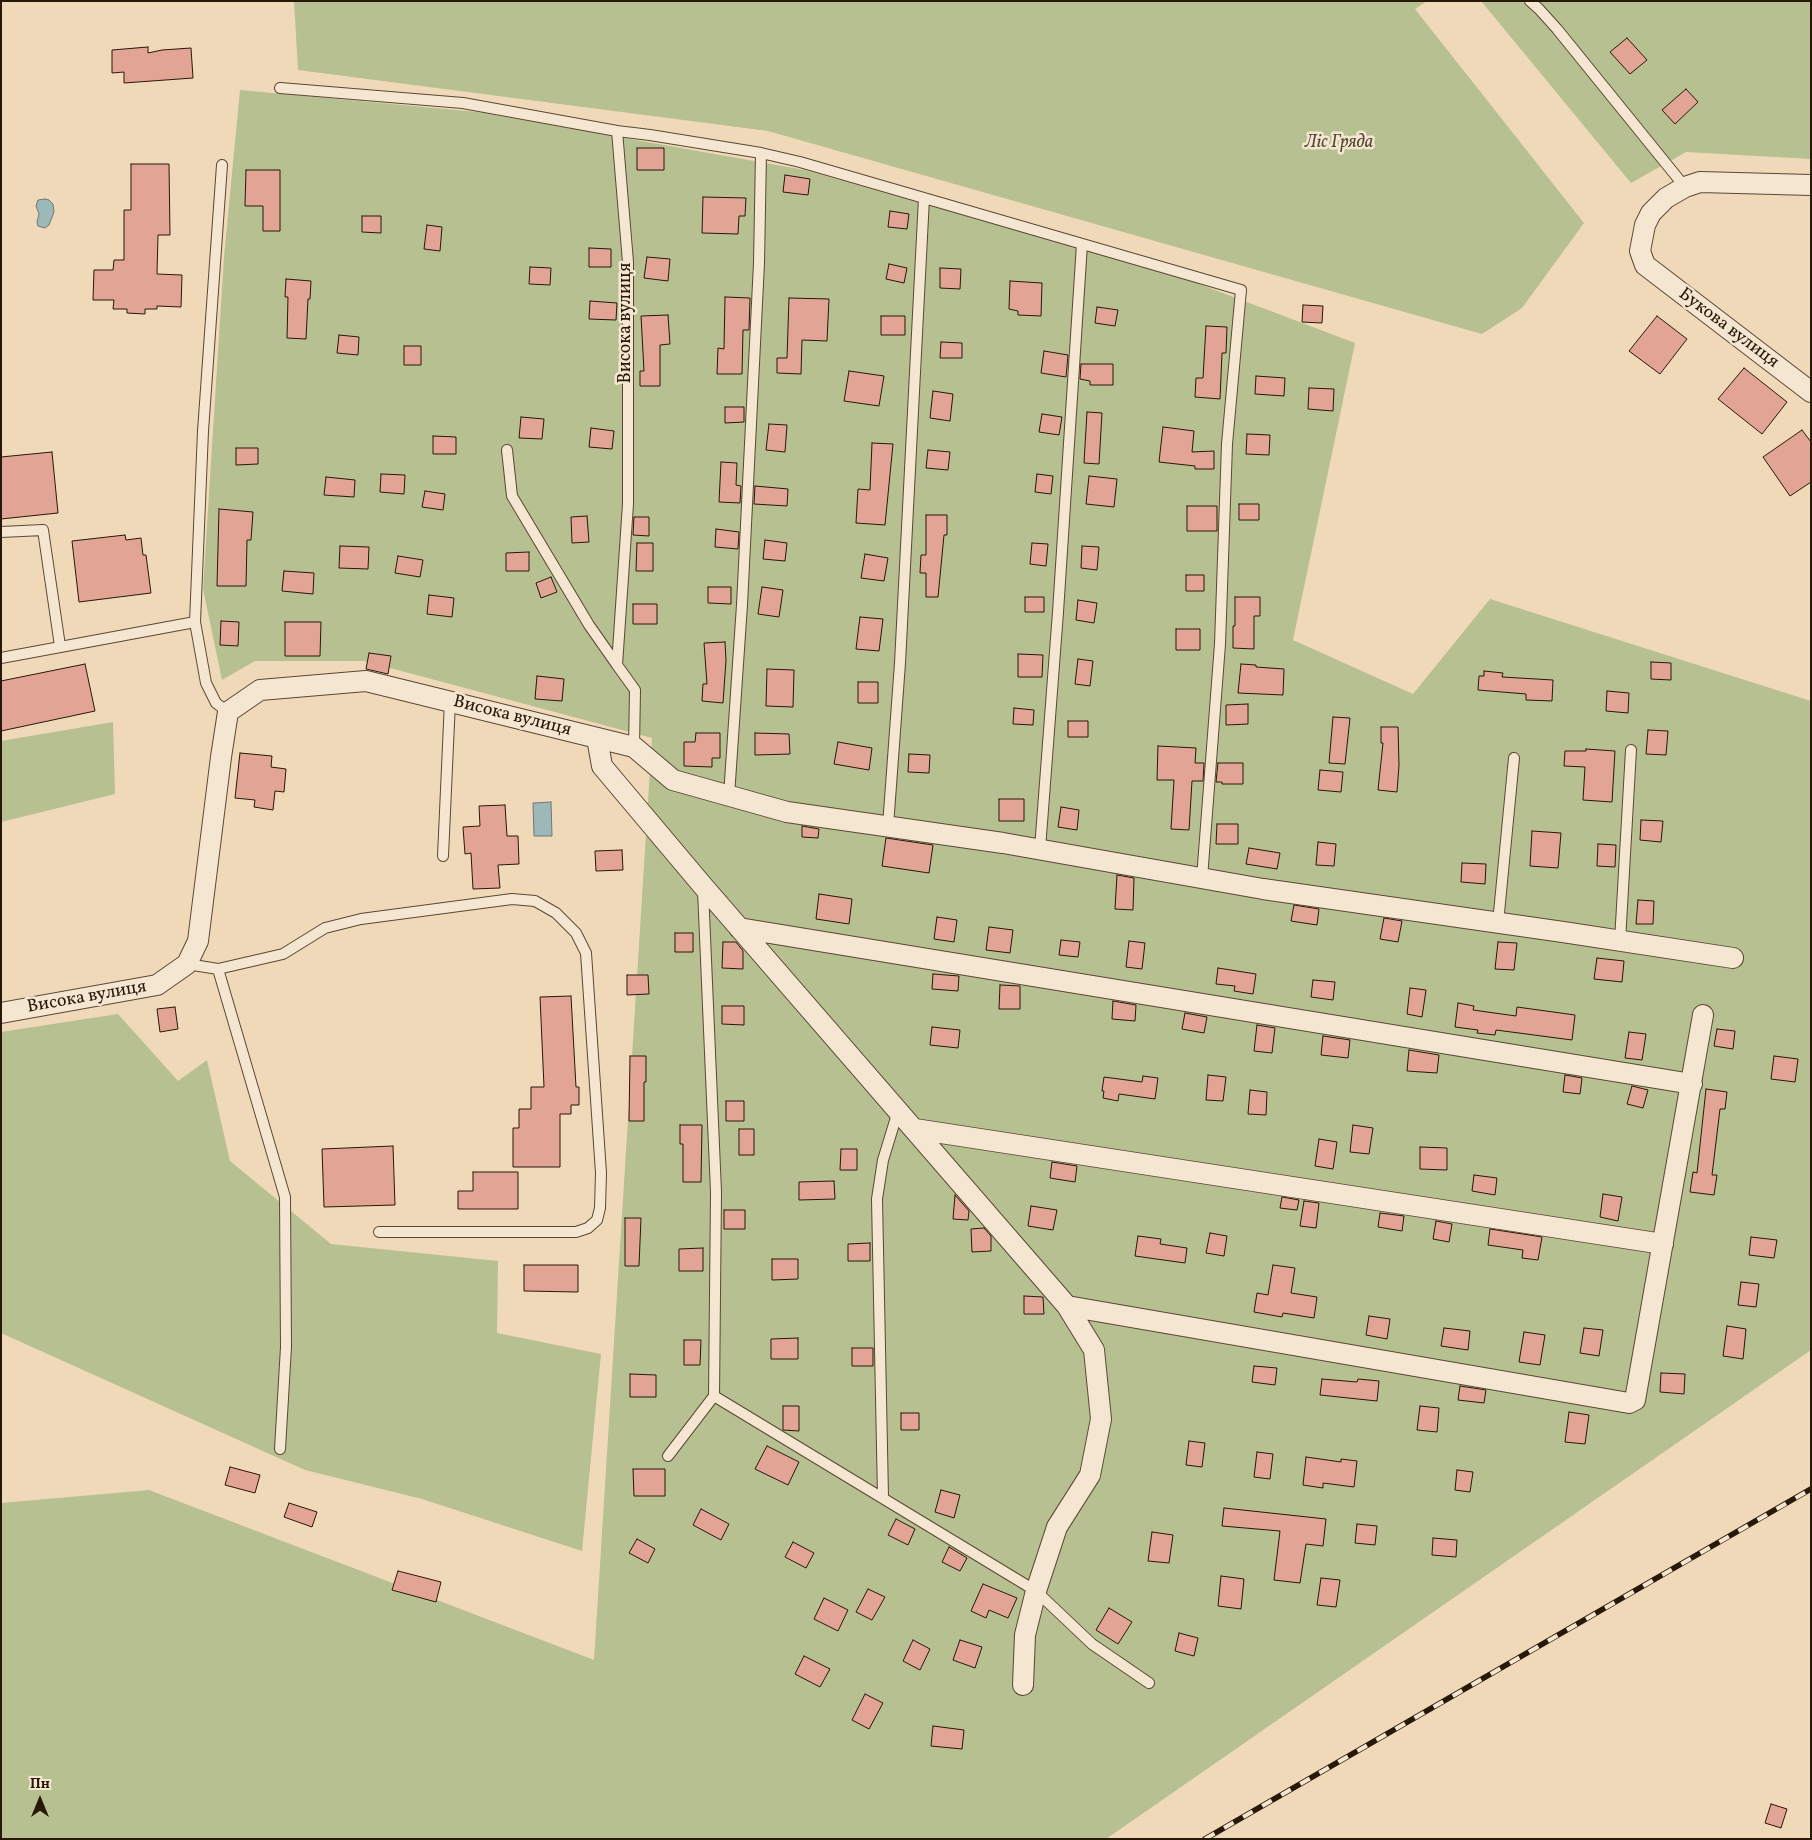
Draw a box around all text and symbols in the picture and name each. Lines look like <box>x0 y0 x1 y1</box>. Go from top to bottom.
park label: Ліс Гряда <box>1305 133 1373 155</box>
street label: Висока вулиця <box>616 263 638 383</box>
street label: Букова вулиця <box>1673 284 1783 374</box>
street label: Висока вулиця <box>451 692 573 742</box>
street label: Висока вулиця <box>26 977 148 1019</box>
north arrow <box>15 1775 65 1825</box>
text: Пн <box>30 1775 50 1794</box>

